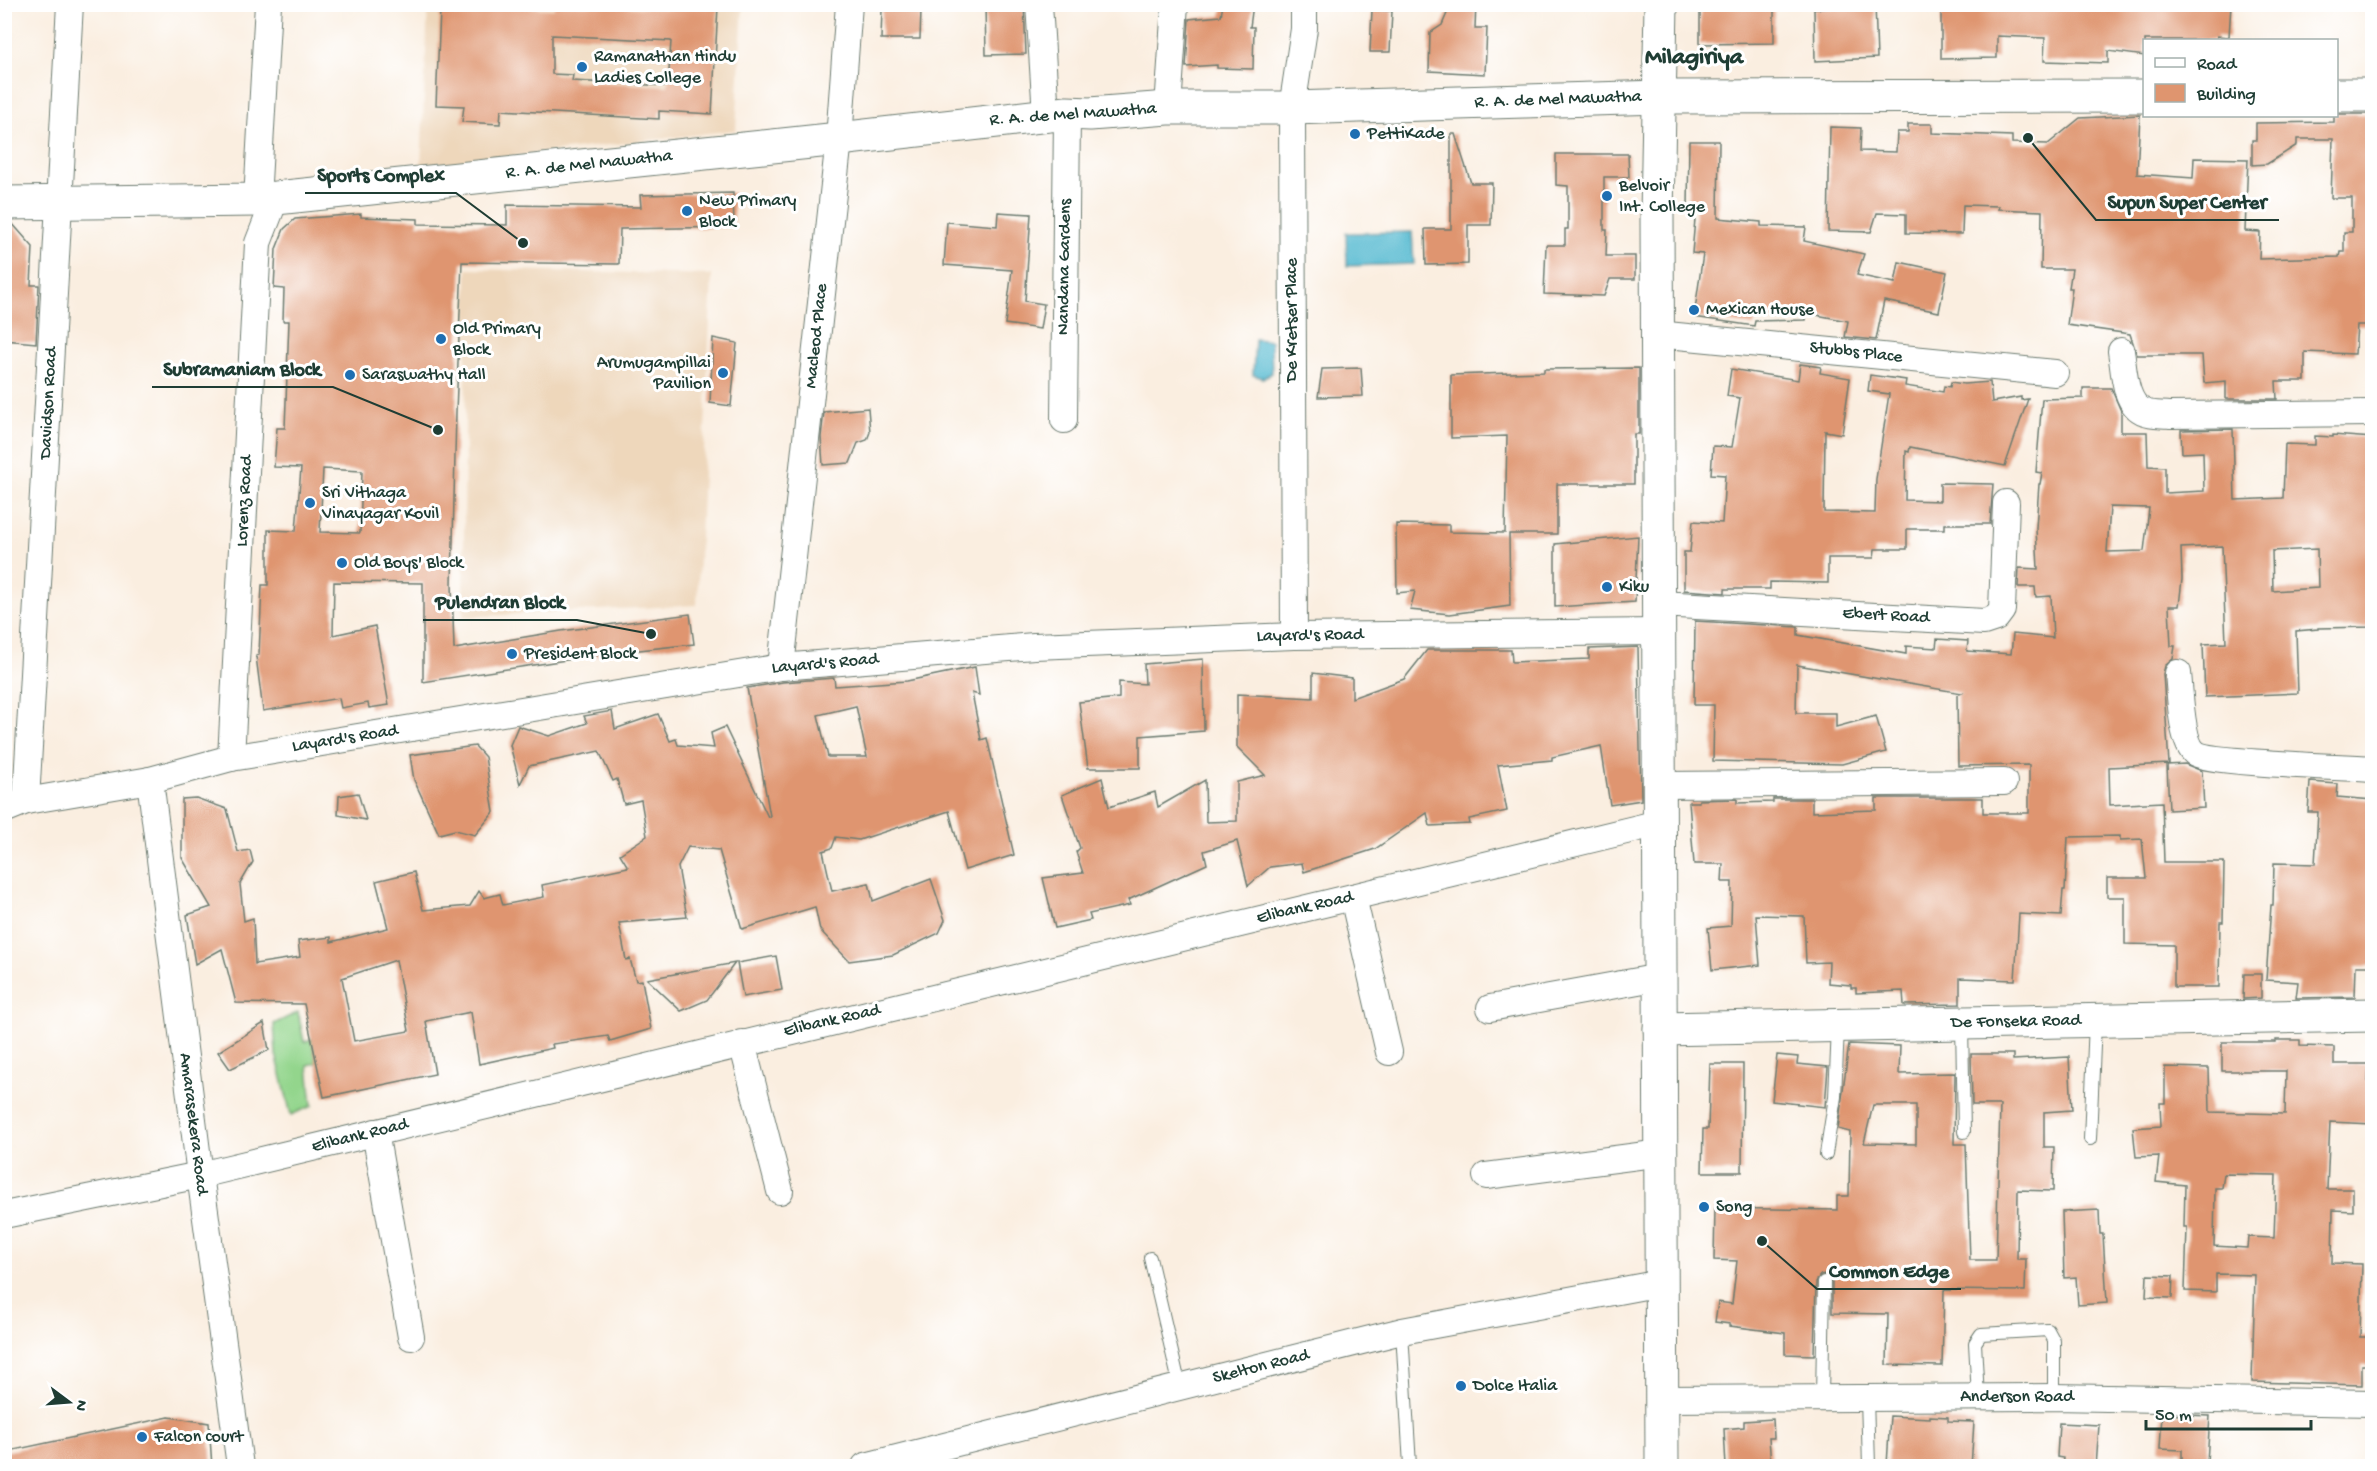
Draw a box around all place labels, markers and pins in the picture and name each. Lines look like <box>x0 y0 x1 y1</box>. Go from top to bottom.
place label: Ramanathan Hindu Ladies College <box>594 47 737 89</box>
marker: Ramanathan Hindu Ladies College <box>575 60 589 74</box>
place label: PettiKade <box>1366 124 1445 145</box>
marker: PettiKade <box>1348 127 1362 141</box>
callout: Sports Complex <box>305 155 456 193</box>
place label: Belvoir Int. College <box>1618 176 1706 218</box>
callout: Supun Super Center <box>2096 182 2279 220</box>
marker: Belvoir Int. College <box>1600 189 1614 203</box>
place label: New Primary Block <box>698 191 797 233</box>
marker: New Primary Block <box>680 204 694 218</box>
place label: Mexican House <box>1706 300 1815 321</box>
marker: Mexican House <box>1687 303 1701 317</box>
place label: Old Primary Block <box>452 319 541 361</box>
marker: Old Primary Block <box>434 332 448 346</box>
callout: Subramaniam Block <box>152 349 333 387</box>
place label: Arumugampillai Pavilion <box>597 353 711 395</box>
place label: Saraswathy Hall <box>362 365 486 386</box>
marker: Arumugampillai Pavilion <box>716 366 730 380</box>
marker: Saraswathy Hall <box>343 368 357 382</box>
place label: Sri Vithaga Vinayagar Kovil <box>321 483 439 525</box>
marker: Sri Vithaga Vinayagar Kovil <box>303 496 317 510</box>
place label: Old Boys' Block <box>354 553 465 574</box>
marker: Old Boys' Block <box>335 556 349 570</box>
place label: Kiku <box>1619 577 1650 598</box>
marker: Kiku <box>1600 580 1614 594</box>
callout: Pulendran Block <box>423 582 577 620</box>
place label: President Block <box>523 644 639 665</box>
marker: President Block <box>505 647 519 661</box>
place label: Song <box>1716 1197 1752 1218</box>
marker: Song <box>1697 1200 1711 1214</box>
callout: Common Edge <box>1817 1251 1961 1289</box>
place label: Dolce Italia <box>1472 1376 1558 1397</box>
marker: Dolce Italia <box>1454 1379 1468 1393</box>
place label: Falcon court <box>153 1427 245 1448</box>
marker: Falcon court <box>135 1430 149 1444</box>

